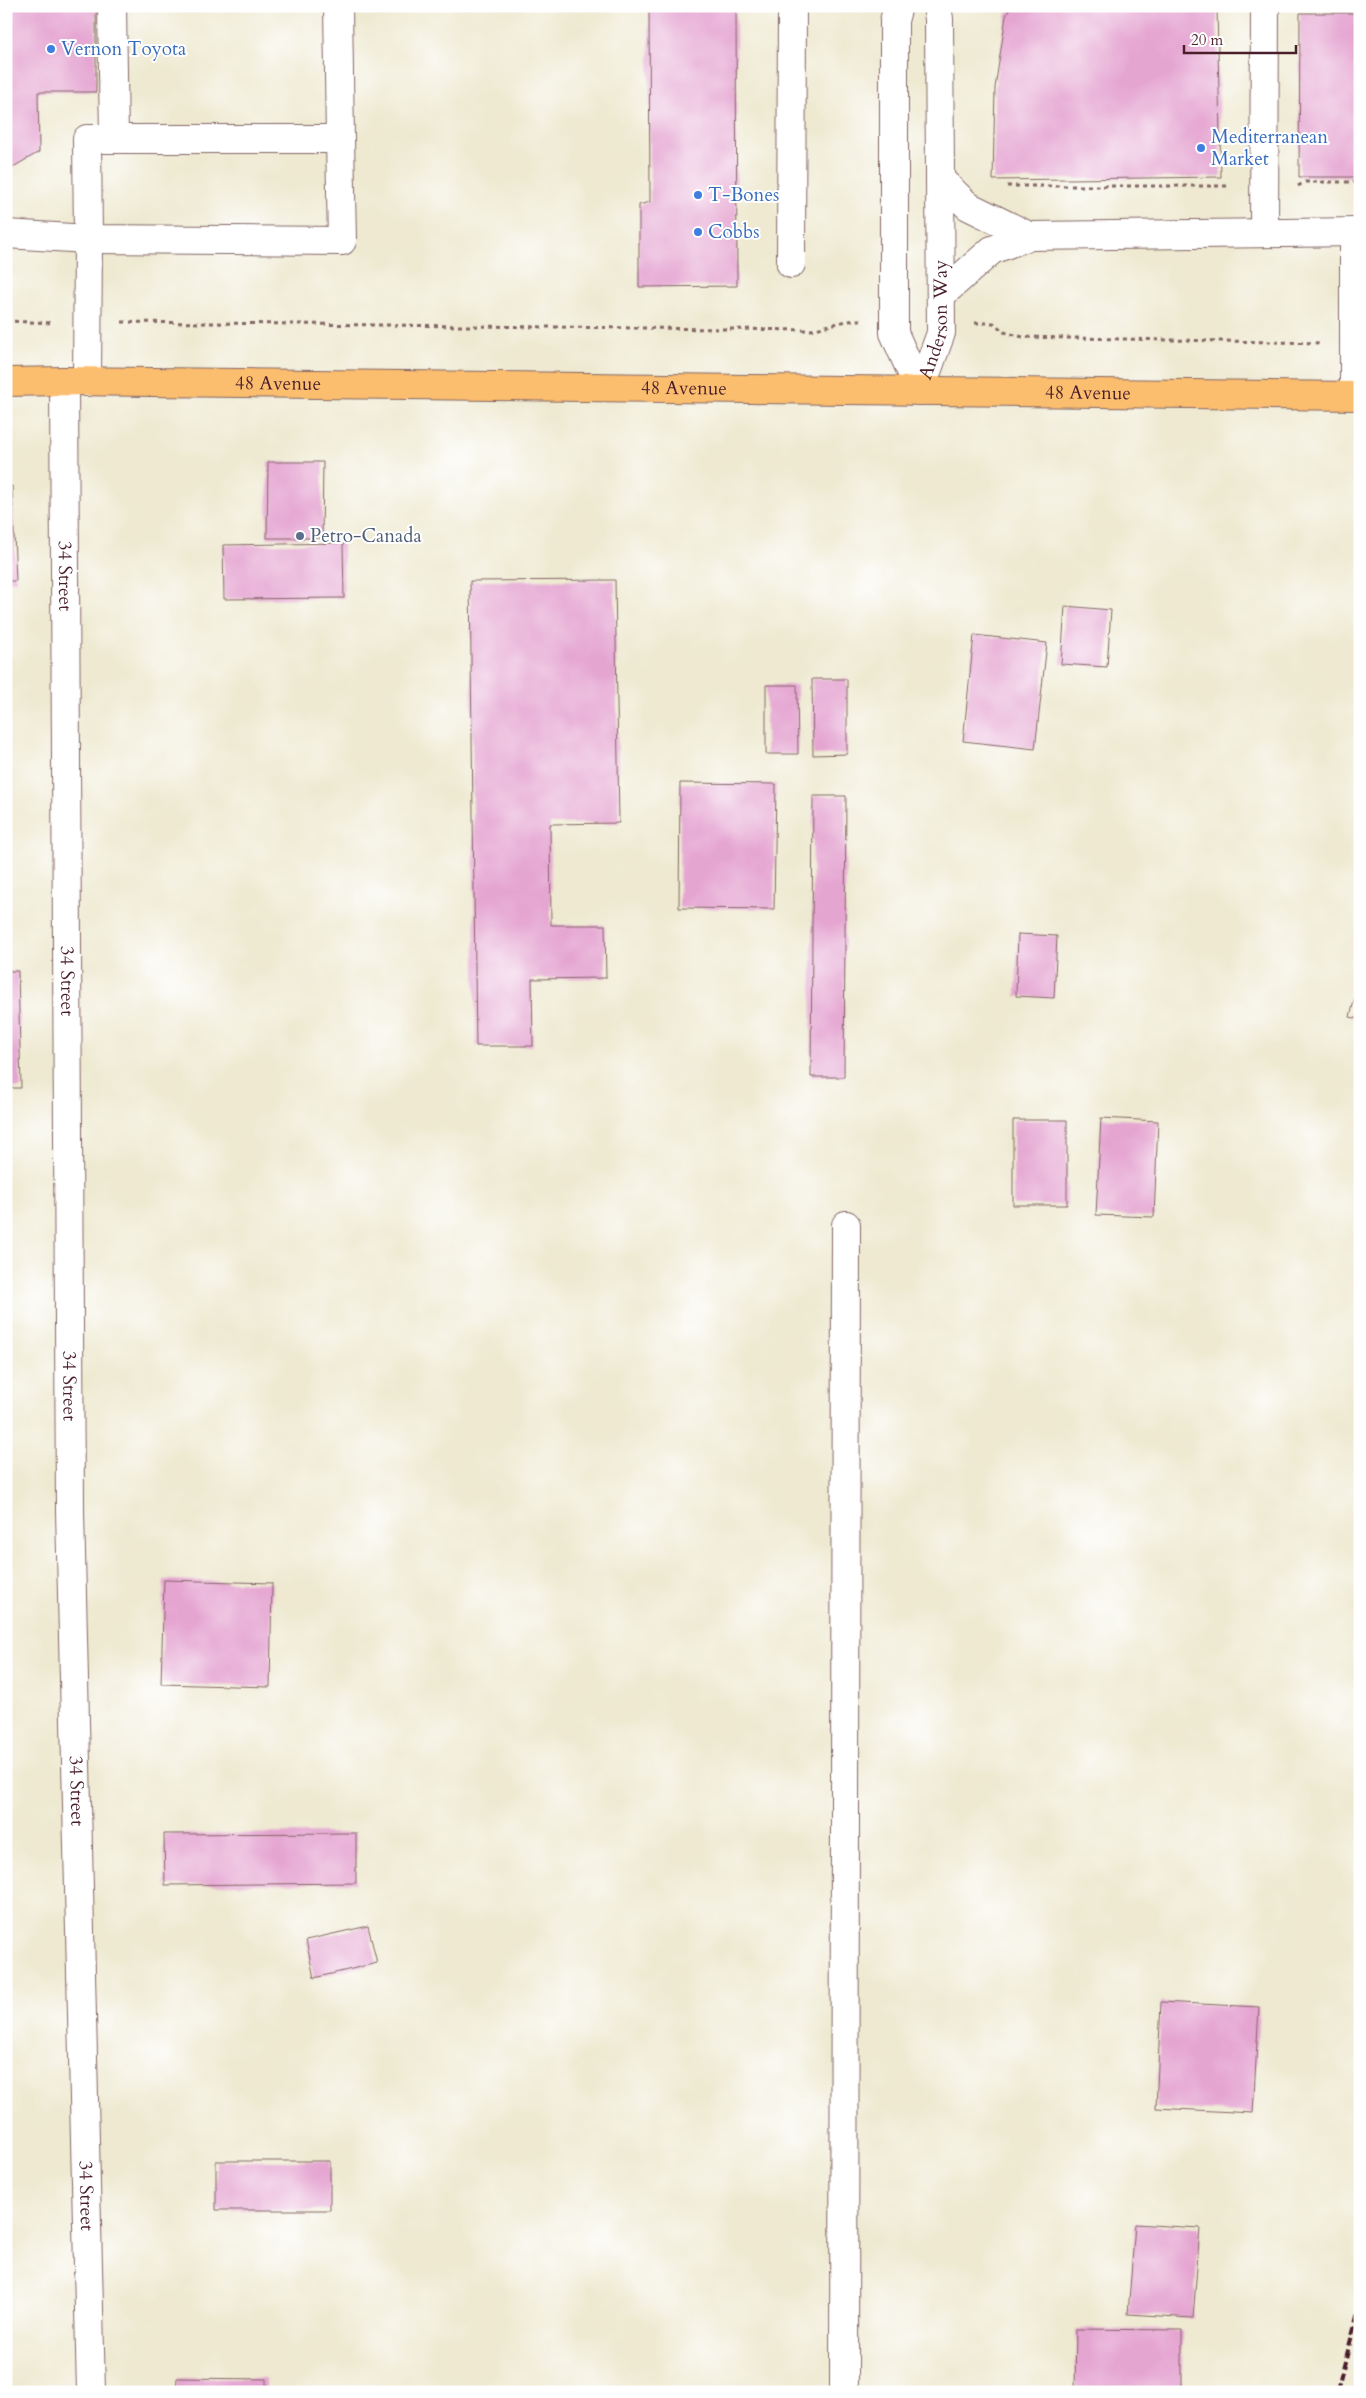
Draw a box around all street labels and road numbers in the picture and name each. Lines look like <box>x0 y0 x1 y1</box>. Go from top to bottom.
street label: Anderson Way <box>912 260 954 383</box>
street label: 48 Avenue <box>235 370 321 397</box>
street label: 48 Avenue <box>641 375 727 402</box>
street label: 48 Avenue <box>1045 379 1131 406</box>
street label: 34 Street <box>52 541 78 611</box>
street label: 34 Street <box>54 946 80 1016</box>
street label: 34 Street <box>56 1351 83 1421</box>
street label: 34 Street <box>63 1755 91 1826</box>
street label: 34 Street <box>72 2160 100 2231</box>

